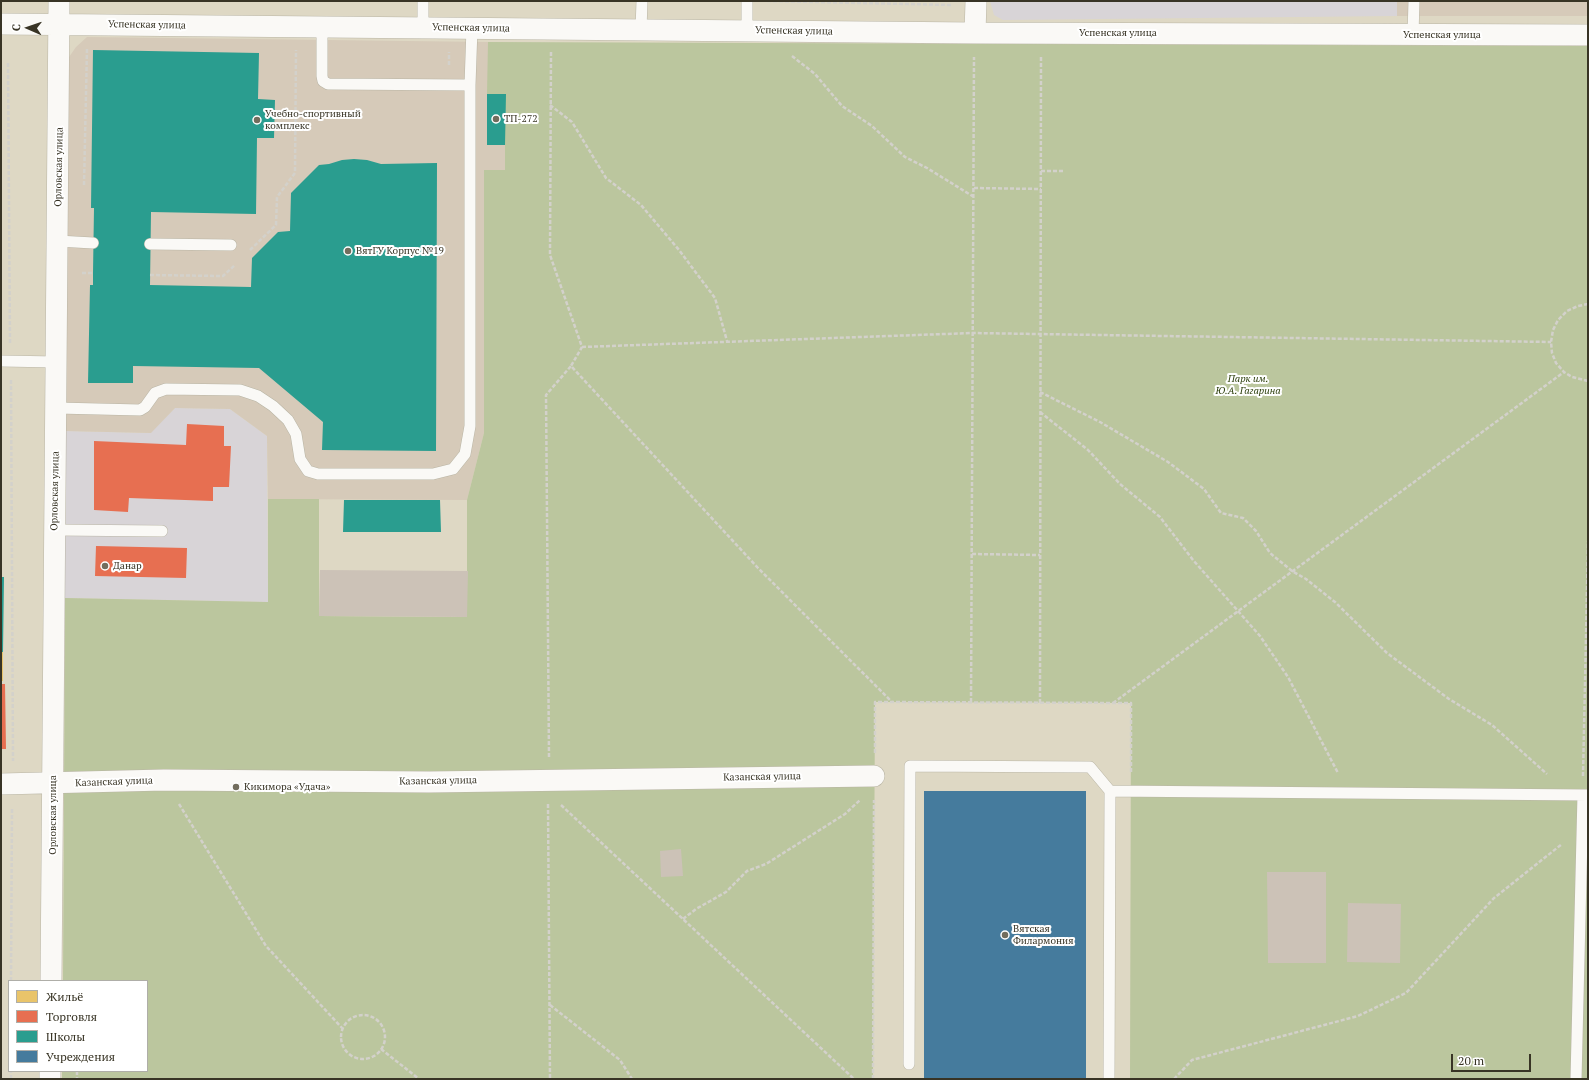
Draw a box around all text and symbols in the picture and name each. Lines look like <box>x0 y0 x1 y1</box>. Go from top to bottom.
north arrow <box>8 8 48 48</box>
street label: Успенская улица <box>108 18 186 32</box>
street label: Успенская улица <box>432 21 510 35</box>
text: С <box>9 24 23 31</box>
street label: Успенская улица <box>755 24 833 38</box>
street label: Успенская улица <box>1079 27 1157 39</box>
street label: Успенская улица <box>1403 29 1481 41</box>
place label: Учебно-спортивный комплекс <box>265 108 361 132</box>
place label: ТП-272 <box>504 113 538 125</box>
marker: ТП-272 <box>491 114 501 124</box>
marker: Учебно-спортивный комплекс <box>252 115 262 125</box>
street label: Орловская улица <box>52 127 66 207</box>
place label: ВятГУ Корпус №19 <box>356 245 444 257</box>
marker: ВятГУ Корпус №19 <box>343 246 353 256</box>
park label: Парк им. Ю.А. Гагарина <box>1215 373 1281 396</box>
street label: Орловская улица <box>48 451 62 531</box>
place label: Данар <box>113 560 142 572</box>
marker: Данар <box>100 561 110 571</box>
street label: Казанская улица <box>723 770 801 784</box>
street label: Казанская улица <box>399 774 477 788</box>
street label: Орловская улица <box>47 775 59 855</box>
street label: Казанская улица <box>75 775 153 789</box>
place label: Кикимора «Удача» <box>244 781 331 793</box>
marker: Кикимора «Удача» <box>231 782 241 792</box>
place label: Вятская Филармония <box>1013 923 1074 946</box>
marker: Вятская Филармония <box>1000 930 1010 940</box>
legend <box>8 980 148 1072</box>
text: Жильё <box>46 989 83 1004</box>
text: Торговля <box>46 1009 97 1024</box>
text: Школы <box>46 1029 85 1044</box>
scale bar <box>1453 1046 1533 1072</box>
text: Учреждения <box>46 1049 115 1064</box>
text: 20 m <box>1458 1053 1484 1068</box>

